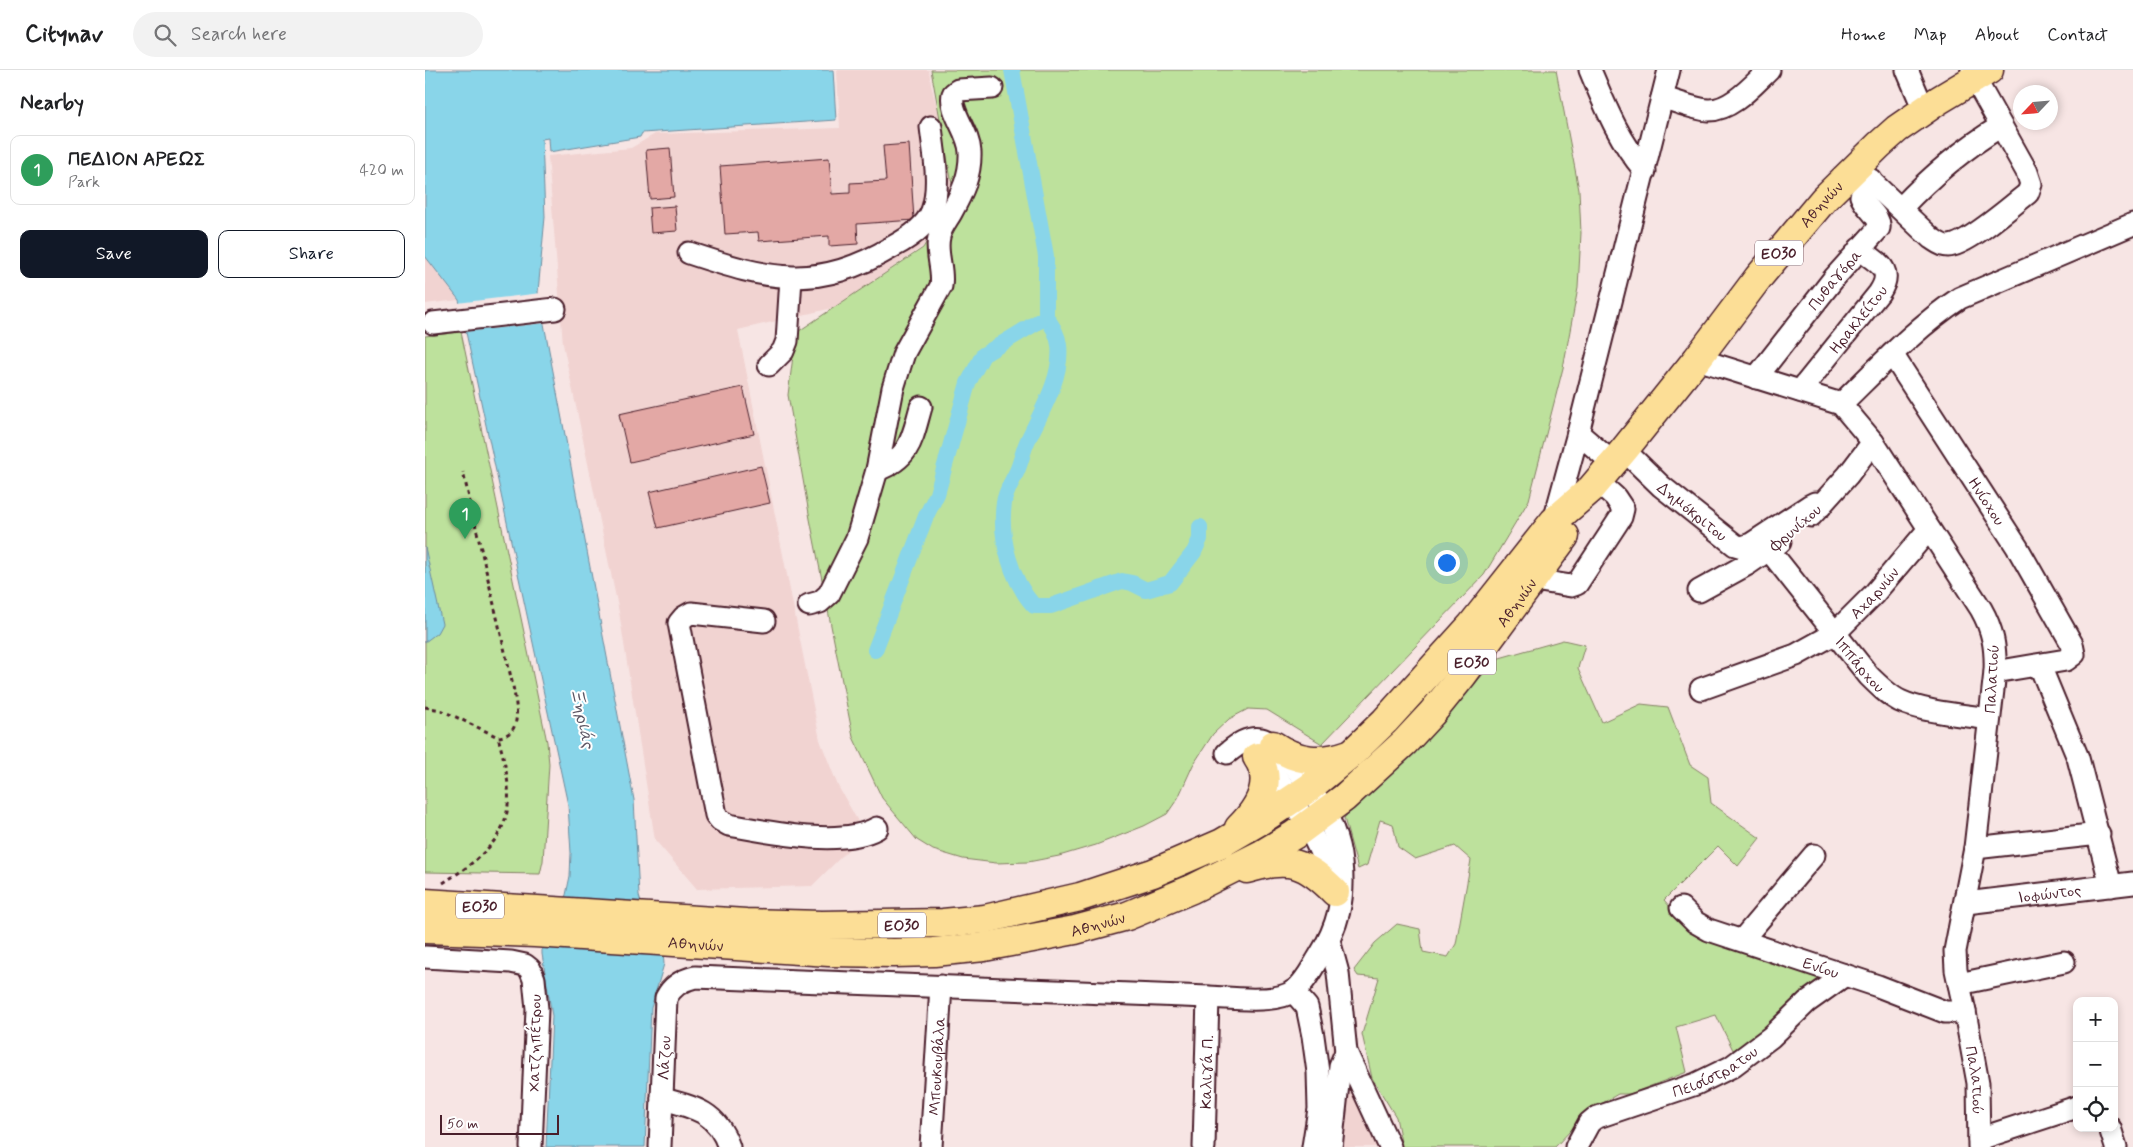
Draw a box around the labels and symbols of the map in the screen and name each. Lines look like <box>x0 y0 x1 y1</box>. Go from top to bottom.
north arrow <box>2013 85 2058 130</box>
street label: Αθηνών <box>1796 177 1848 233</box>
road number: ΕΟ30 <box>1755 240 1803 266</box>
street label: Πυθαγόρα <box>1804 245 1867 315</box>
street label: Ηρακλείτου <box>1825 282 1893 359</box>
street label: Ηνίοχου <box>1963 474 2009 530</box>
street label: Δημόκριτου <box>1652 478 1731 547</box>
pin: 1 <box>449 498 481 539</box>
street label: Φρυνίχου <box>1765 500 1826 557</box>
your location <box>1434 550 1460 576</box>
street label: Αχαρνών <box>1846 563 1904 624</box>
street label: Αθηνών <box>1492 575 1542 632</box>
street label: Ιππάρχου <box>1829 632 1889 698</box>
street label: Παλατιού <box>1980 644 2005 714</box>
road number: ΕΟ30 <box>1448 650 1496 674</box>
water label: Ξηριάς <box>564 686 600 752</box>
street label: Ιοφώντος <box>2017 880 2082 909</box>
road number: ΕΟ30 <box>456 894 504 918</box>
street label: Αθηνών <box>1068 908 1128 943</box>
road number: ΕΟ30 <box>878 912 926 938</box>
street label: Αθηνών <box>667 933 724 957</box>
street label: Ενίου <box>1800 953 1841 984</box>
street label: Χατζηπέτρου <box>523 994 547 1092</box>
street label: Μπουκουβάλα <box>924 1016 951 1116</box>
street label: Καλιγά Π. <box>1196 1035 1219 1109</box>
street label: Λάζου <box>654 1036 676 1081</box>
street label: Πεισίστρατου <box>1670 1042 1763 1103</box>
street label: Παλατιού <box>1959 1044 1987 1115</box>
scale bar <box>440 1112 559 1135</box>

